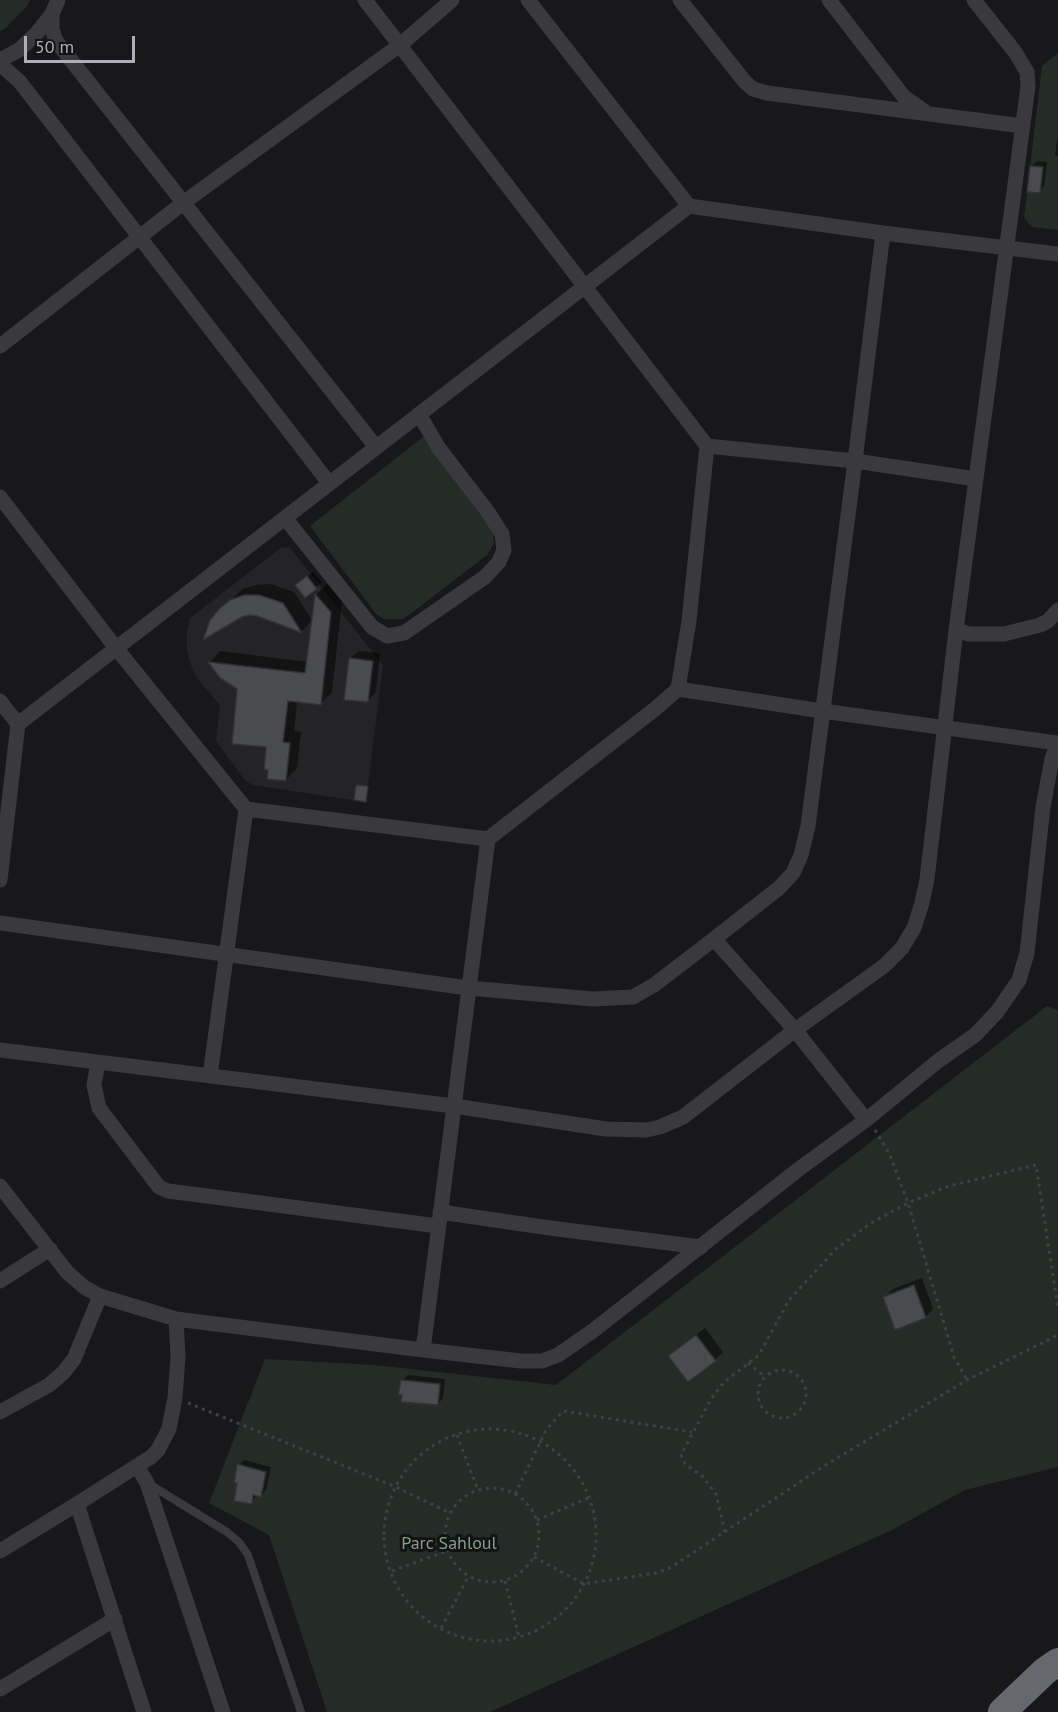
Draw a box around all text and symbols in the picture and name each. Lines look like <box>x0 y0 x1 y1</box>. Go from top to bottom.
scale bar <box>27 24 138 62</box>
text: 50 m <box>35 35 74 58</box>
park label: Parc Sahloul <box>401 1533 497 1555</box>

